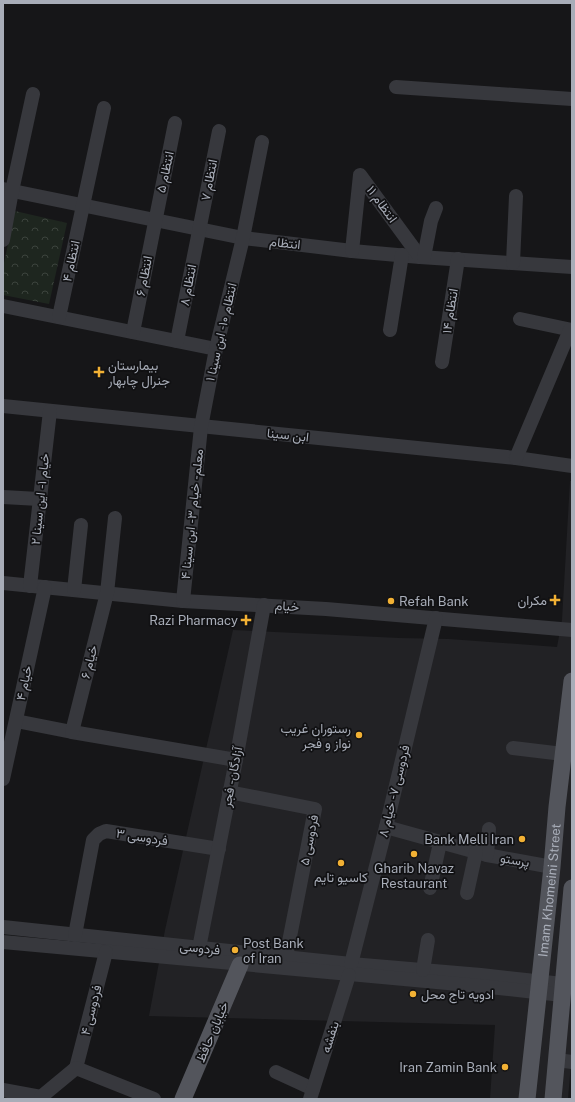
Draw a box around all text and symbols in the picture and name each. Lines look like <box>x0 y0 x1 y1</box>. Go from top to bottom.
street label: انتظام ۵ <box>153 150 178 194</box>
street label: انتظام ۷ <box>198 158 221 202</box>
street label: انتظام ۱۱ <box>363 183 400 226</box>
street label: انتظام <box>269 234 301 253</box>
street label: انتظام ۴ <box>59 239 84 283</box>
street label: انتظام ۶ <box>133 255 156 298</box>
street label: انتظام ۸ <box>177 263 200 307</box>
street label: انتظام ۱۰ - ابن سینا ۱ <box>202 281 241 383</box>
street label: انتظام ۱۴ <box>439 287 462 335</box>
place label: بیمارستان جنرال چابهار <box>107 358 170 390</box>
marker: بیمارستان جنرال چابهار <box>93 366 105 378</box>
street label: ابن سینا <box>266 425 310 446</box>
street label: معلم - خیام ۳ - ابن سینا ۴ <box>178 448 207 580</box>
street label: خیام ۱ - این سینا ۲ <box>28 452 53 546</box>
place label: مکران <box>517 593 547 609</box>
place label: Refah Bank <box>399 594 468 609</box>
marker: مکران <box>550 595 560 605</box>
marker: Refah Bank <box>386 596 396 606</box>
street label: خیام <box>274 598 300 615</box>
place label: Razi Pharmacy <box>149 613 238 628</box>
marker: Razi Pharmacy <box>241 615 251 625</box>
street label: خیام ۶ <box>78 643 101 681</box>
street label: خیام ۴ <box>13 664 36 702</box>
place label: رستوران غریب نواز و فجر <box>280 721 351 752</box>
marker: رستوران غریب نواز و فجر <box>354 730 364 740</box>
street label: فردوسی ۷ - خیام ۸ <box>375 743 414 839</box>
street label: آزادگان - فجر <box>219 745 246 810</box>
street label: فردوسی ۵ <box>297 813 322 867</box>
street label: Imam Khomeini Street <box>535 823 563 958</box>
street label: فردوسی ۳ <box>115 825 169 850</box>
place label: Bank Melli Iran <box>424 832 514 847</box>
marker: Bank Melli Iran <box>517 834 527 844</box>
marker: Gharib Navaz Restaurant <box>409 849 419 859</box>
street label: پرستو <box>499 850 531 872</box>
marker: کاسیو تایم <box>336 858 346 868</box>
place label: Gharib Navaz Restaurant <box>374 861 454 891</box>
place label: کاسیو تایم <box>314 870 368 886</box>
place label: Post Bank of Iran <box>243 936 304 966</box>
street label: فردوسی <box>179 938 221 959</box>
marker: Post Bank of Iran <box>230 945 240 955</box>
street label: فردوسی ۴ <box>78 983 105 1037</box>
place label: ادویه تاج محل <box>421 987 494 1004</box>
marker: ادویه تاج محل <box>408 989 418 999</box>
street label: خیابان حافظ <box>193 999 232 1065</box>
street label: بنفشه <box>318 1019 342 1055</box>
place label: Iran Zamin Bank <box>399 1060 497 1075</box>
marker: Iran Zamin Bank <box>500 1062 510 1072</box>

